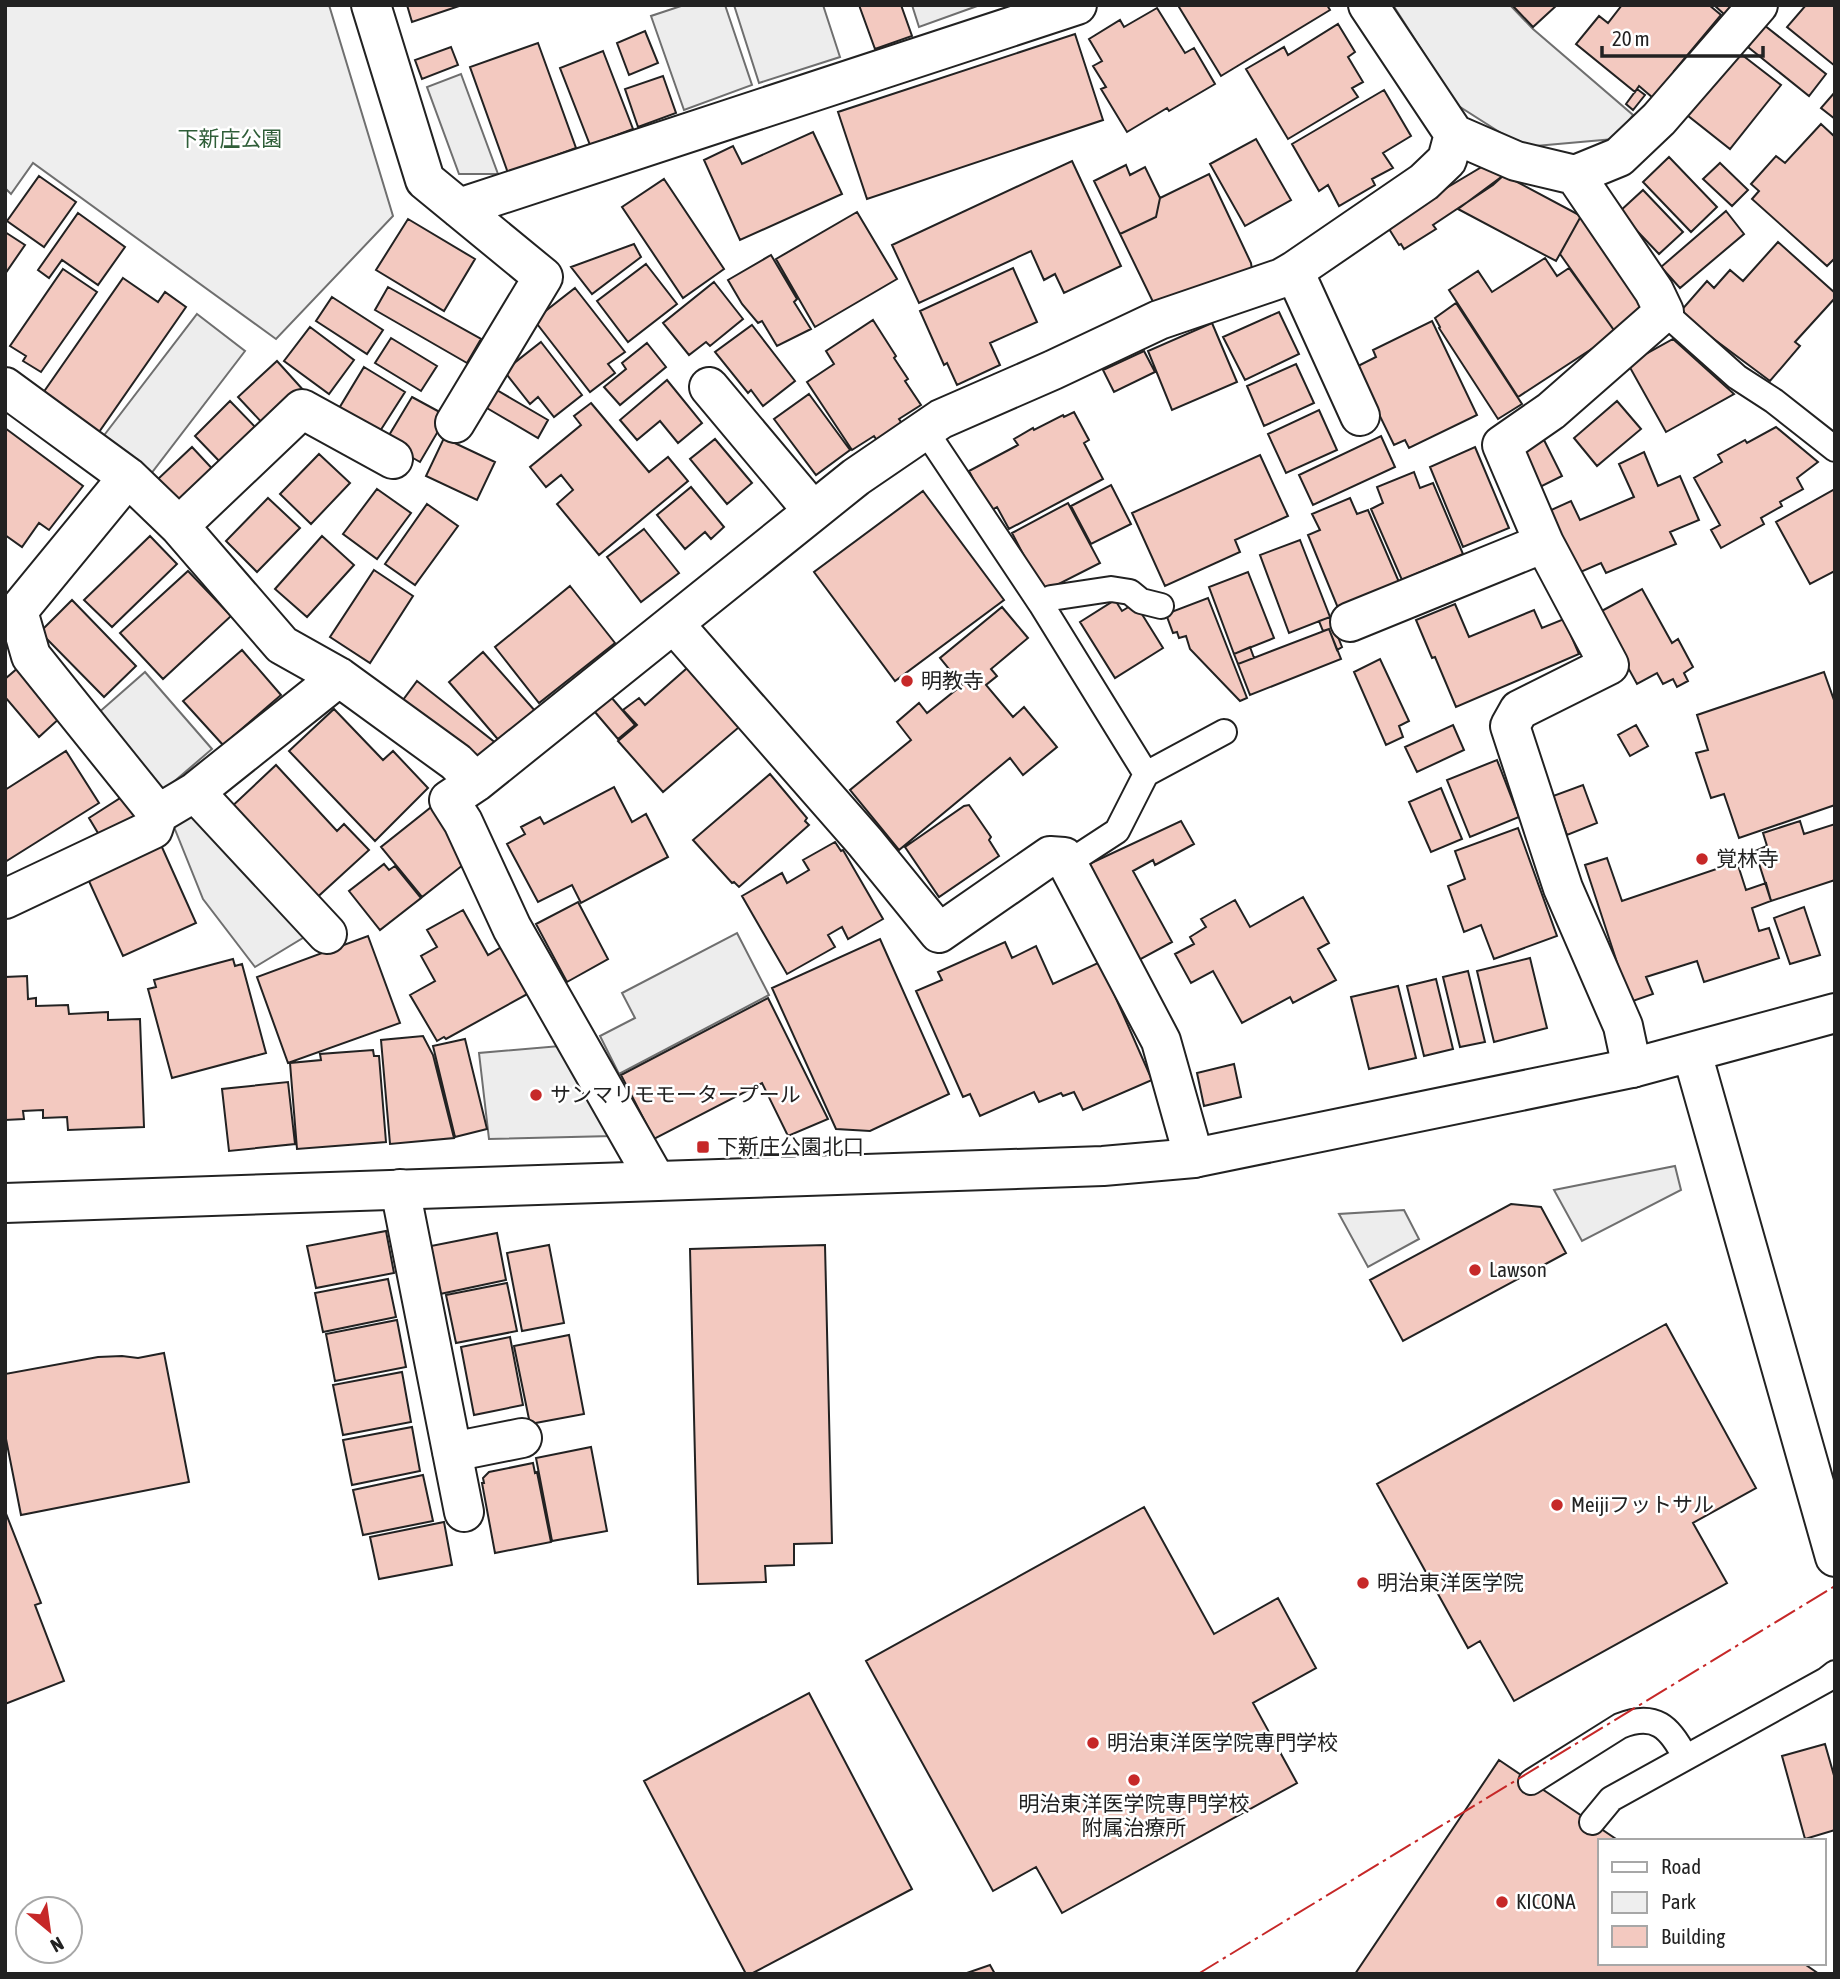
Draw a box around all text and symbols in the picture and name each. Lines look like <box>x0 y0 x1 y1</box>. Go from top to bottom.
scale bar <box>1602 14 1763 58</box>
text: 20 m <box>1612 26 1650 50</box>
park label: 下新庄公園 <box>178 126 283 150</box>
place label: 明教寺 <box>921 668 984 692</box>
marker: 明教寺 <box>899 673 915 689</box>
place label: 覚林寺 <box>1716 846 1779 870</box>
marker: 覚林寺 <box>1694 851 1710 867</box>
place label: サンマリモモータープール <box>550 1082 801 1106</box>
marker: サンマリモモータープール <box>528 1087 544 1103</box>
place label: 下新庄公園北口 <box>717 1134 864 1158</box>
marker: 下新庄公園北口 <box>695 1139 711 1155</box>
place label: Lawson <box>1489 1257 1547 1281</box>
marker: Lawson <box>1467 1262 1483 1278</box>
place label: Meijiフットサル <box>1571 1492 1714 1516</box>
marker: Meijiフットサル <box>1549 1497 1565 1513</box>
place label: 明治東洋医学院 <box>1377 1570 1524 1594</box>
marker: 明治東洋医学院 <box>1355 1575 1371 1591</box>
place label: 明治東洋医学院専門学校 <box>1107 1730 1338 1754</box>
marker: 明治東洋医学院専門学校 <box>1085 1735 1101 1751</box>
marker: 明治東洋医学院専門学校 附属治療所 <box>1126 1772 1142 1788</box>
place label: 明治東洋医学院専門学校 附属治療所 <box>1019 1791 1250 1839</box>
legend <box>1598 1839 1826 1965</box>
text: Road <box>1661 1854 1701 1878</box>
place label: KICONA <box>1516 1889 1576 1913</box>
text: Park <box>1661 1889 1696 1913</box>
marker: KICONA <box>1494 1894 1510 1910</box>
north arrow <box>14 1895 84 1965</box>
text: Building <box>1661 1924 1725 1948</box>
text: N <box>47 1933 67 1957</box>

